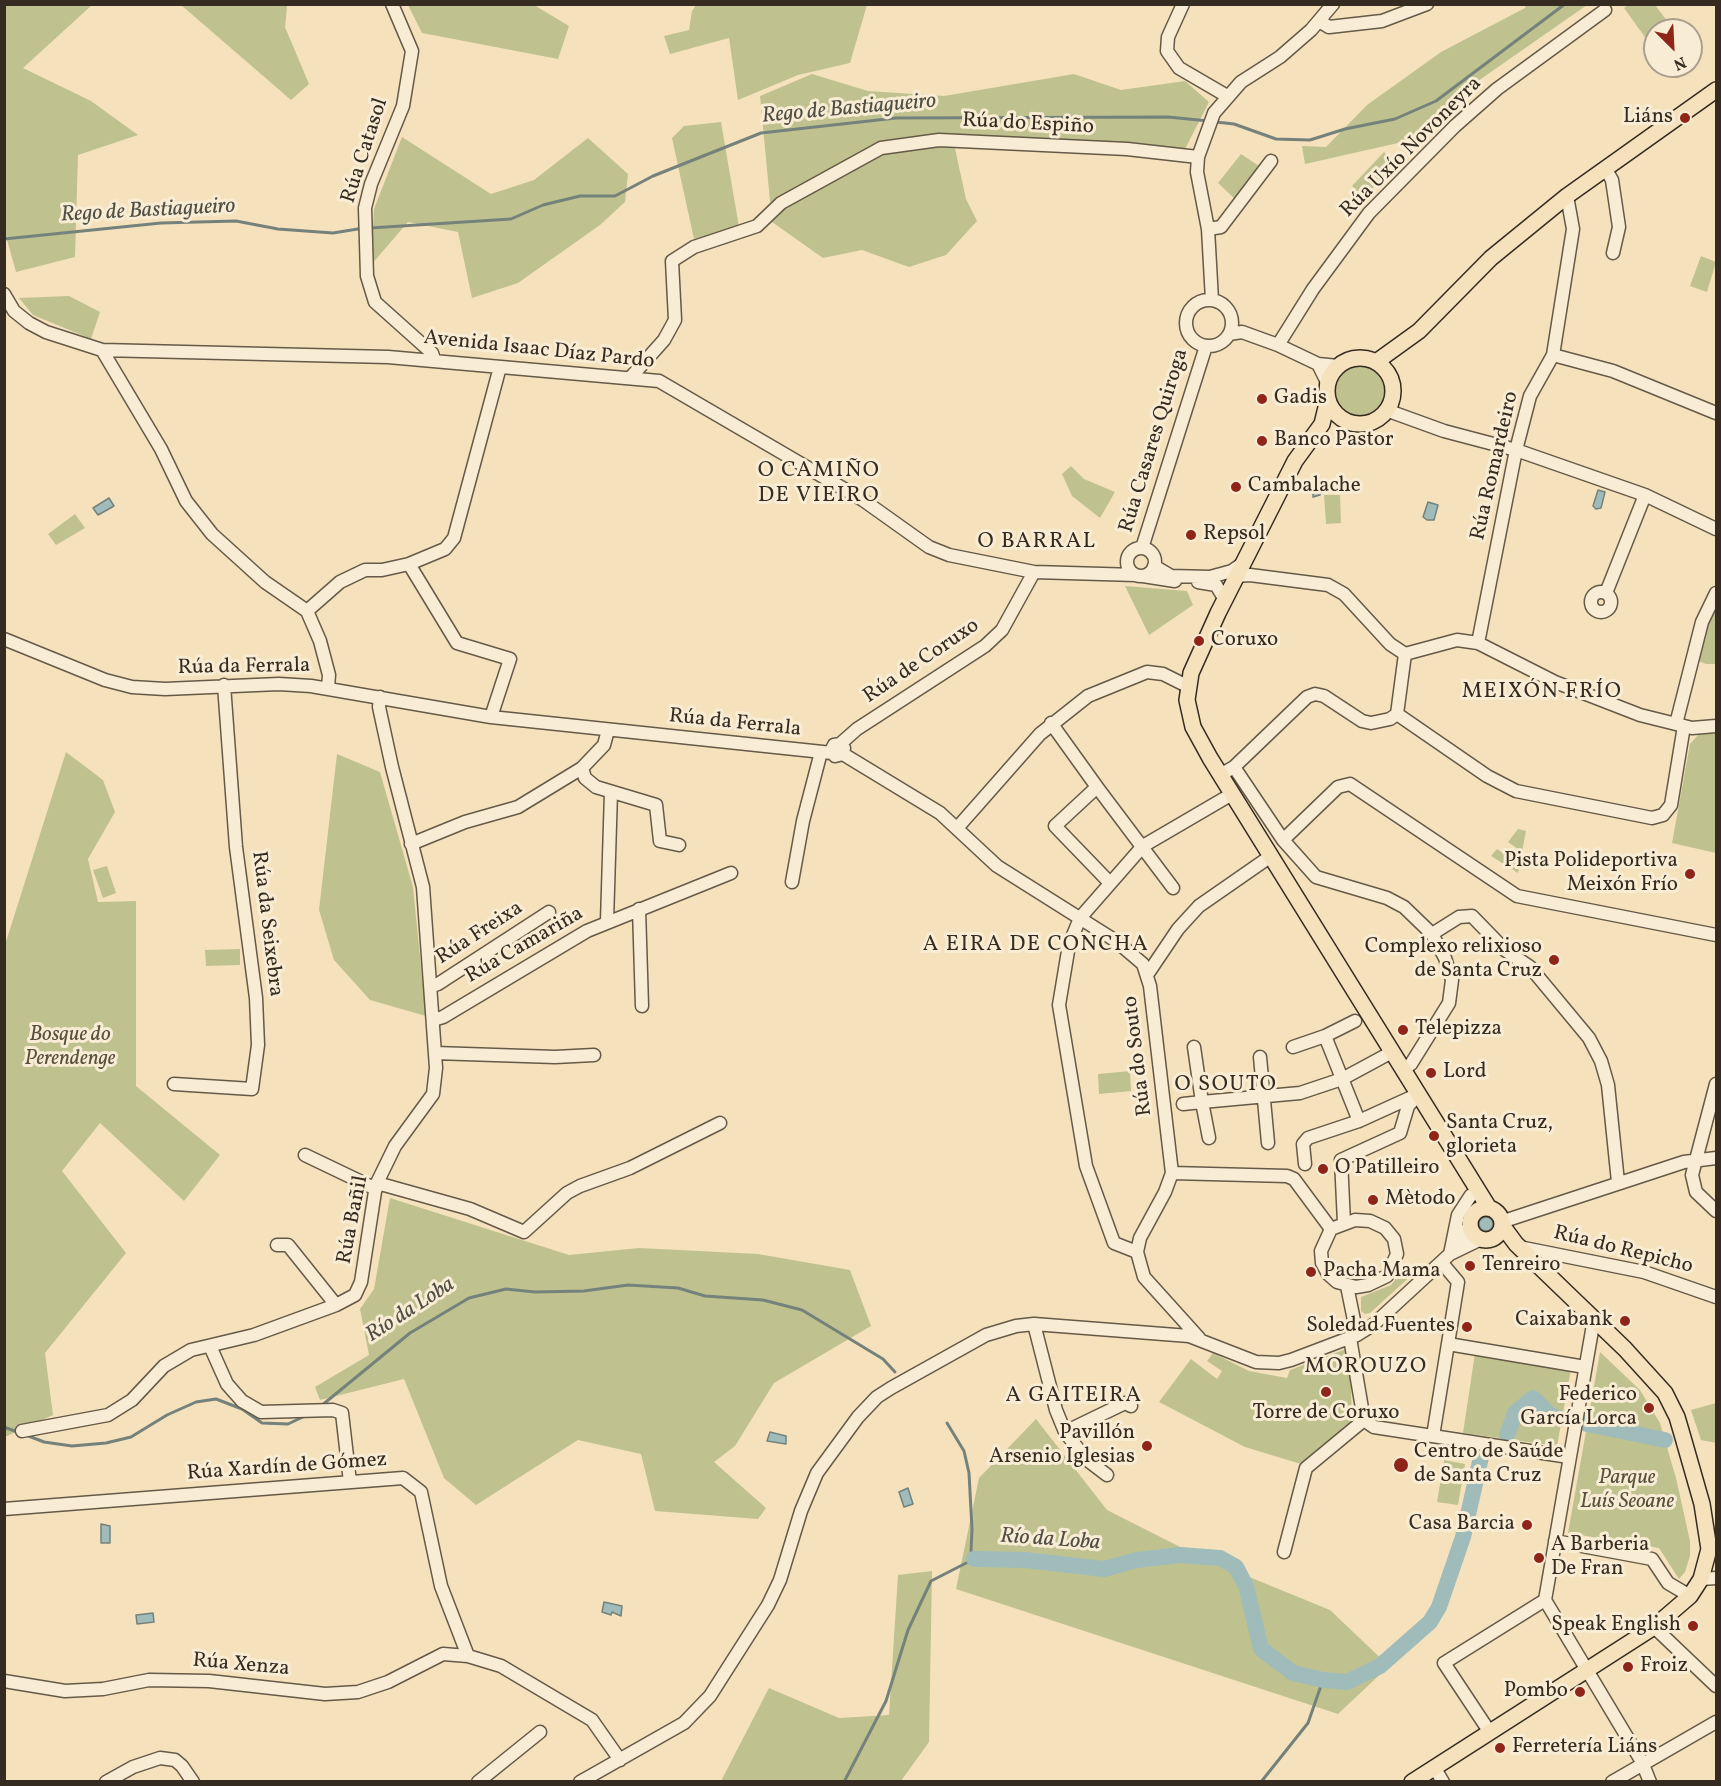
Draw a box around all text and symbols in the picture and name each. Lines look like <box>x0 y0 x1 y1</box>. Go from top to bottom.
north arrow <box>1643 18 1703 78</box>
text: N <box>1670 50 1689 75</box>
street label: Rúa Uxío Novoneyra <box>1336 72 1488 224</box>
water label: Rego de Bastiagueiro <box>761 89 937 131</box>
street label: Rúa Catasol <box>337 95 395 207</box>
place label: Liáns <box>1623 105 1673 131</box>
street label: Rúa do Espiño <box>962 109 1094 141</box>
marker: Liáns <box>1678 111 1692 125</box>
water label: Rego de Bastiagueiro <box>60 194 236 230</box>
street label: Avenida Isaac Díaz Pardo <box>422 326 656 376</box>
street label: Rúa Casares Quiroga <box>1115 346 1195 536</box>
place label: Gadis <box>1274 386 1327 412</box>
street label: Rúa Romardeiro <box>1467 389 1525 543</box>
marker: Gadis <box>1255 392 1269 406</box>
place label: Banco Pastor <box>1274 428 1394 454</box>
marker: Banco Pastor <box>1255 434 1269 448</box>
district label: O CAMIÑO DE VIEIRO <box>758 459 880 511</box>
place label: Cambalache <box>1248 474 1361 500</box>
marker: Cambalache <box>1229 480 1243 494</box>
place label: Repsol <box>1203 522 1265 548</box>
marker: Repsol <box>1184 528 1198 542</box>
district label: O BARRAL <box>978 530 1096 556</box>
street label: Rúa de Coruxo <box>859 614 985 710</box>
place label: Coruxo <box>1211 628 1278 654</box>
marker: Coruxo <box>1192 634 1206 648</box>
street label: Rúa da Ferrala <box>177 654 311 682</box>
district label: MEIXÓN FRÍO <box>1462 680 1622 706</box>
street label: Rúa da Ferrala <box>668 705 802 743</box>
place label: Pista Polideportiva Meixón Frío <box>1504 849 1678 899</box>
street label: Rúa da Seixebra <box>245 850 287 998</box>
marker: Pista Polideportiva Meixón Frío <box>1683 867 1697 881</box>
street label: Rúa Freixa <box>432 897 528 971</box>
street label: Rúa Camariña <box>461 902 589 990</box>
district label: A EIRA DE CONCHA <box>923 933 1149 959</box>
place label: Complexo relixioso de Santa Cruz <box>1365 935 1542 985</box>
marker: Complexo relixioso de Santa Cruz <box>1547 953 1561 967</box>
street label: Rúa do Souto <box>1119 994 1159 1118</box>
place label: Telepizza <box>1415 1017 1502 1043</box>
park label: Bosque do Perendenge <box>25 1023 115 1073</box>
marker: Telepizza <box>1396 1023 1410 1037</box>
place label: Lord <box>1443 1060 1487 1086</box>
marker: Lord <box>1424 1066 1438 1080</box>
district label: O SOUTO <box>1175 1073 1277 1099</box>
place label: Santa Cruz, glorieta <box>1446 1111 1553 1161</box>
marker: Santa Cruz, glorieta <box>1427 1129 1441 1143</box>
place label: O Patilleiro <box>1335 1156 1439 1182</box>
marker: O Patilleiro <box>1316 1162 1330 1176</box>
street label: Rúa Bañil <box>333 1174 375 1266</box>
place label: Mètodo <box>1385 1187 1455 1213</box>
marker: Mètodo <box>1366 1193 1380 1207</box>
street label: Rúa do Repicho <box>1551 1221 1695 1281</box>
place label: Tenreiro <box>1482 1253 1560 1279</box>
place label: Pacha Mama <box>1323 1259 1441 1285</box>
marker: Tenreiro <box>1463 1259 1477 1273</box>
marker: Pacha Mama <box>1304 1265 1318 1279</box>
water label: Río da Loba <box>362 1273 460 1349</box>
place label: Caixabank <box>1515 1308 1613 1334</box>
place label: Soledad Fuentes <box>1306 1314 1455 1340</box>
marker: Caixabank <box>1618 1314 1632 1328</box>
marker: Soledad Fuentes <box>1460 1320 1474 1334</box>
district label: MOROUZO <box>1304 1355 1428 1381</box>
place label: Federico García Lorca <box>1520 1383 1637 1433</box>
district label: A GAITEIRA <box>1006 1384 1142 1410</box>
marker: Torre de Coruxo <box>1319 1385 1333 1399</box>
place label: Torre de Coruxo <box>1253 1401 1399 1427</box>
marker: Federico García Lorca <box>1642 1401 1656 1415</box>
place label: Pavillón Arsenio Iglesias <box>989 1421 1135 1471</box>
marker: Pavillón Arsenio Iglesias <box>1140 1439 1154 1453</box>
place label: Centro de Saúde de Santa Cruz <box>1414 1440 1563 1490</box>
street label: Rúa Xardín de Gómez <box>186 1448 388 1488</box>
marker: Centro de Saúde de Santa Cruz <box>1392 1456 1410 1474</box>
park label: Parque Luís Seoane <box>1580 1466 1674 1516</box>
place label: Casa Barcia <box>1409 1512 1515 1538</box>
marker: Casa Barcia <box>1520 1518 1534 1532</box>
water label: Río da Loba <box>999 1524 1101 1558</box>
place label: A Barberia De Fran <box>1551 1533 1649 1583</box>
marker: A Barberia De Fran <box>1532 1551 1546 1565</box>
place label: Speak English <box>1551 1613 1681 1639</box>
marker: Speak English <box>1686 1619 1700 1633</box>
street label: Rúa Xenza <box>191 1649 291 1683</box>
place label: Froiz <box>1640 1654 1688 1680</box>
marker: Froiz <box>1621 1660 1635 1674</box>
place label: Pombo <box>1504 1679 1568 1705</box>
marker: Pombo <box>1573 1685 1587 1699</box>
place label: Ferretería Liáns <box>1512 1735 1657 1761</box>
marker: Ferretería Liáns <box>1493 1741 1507 1755</box>

